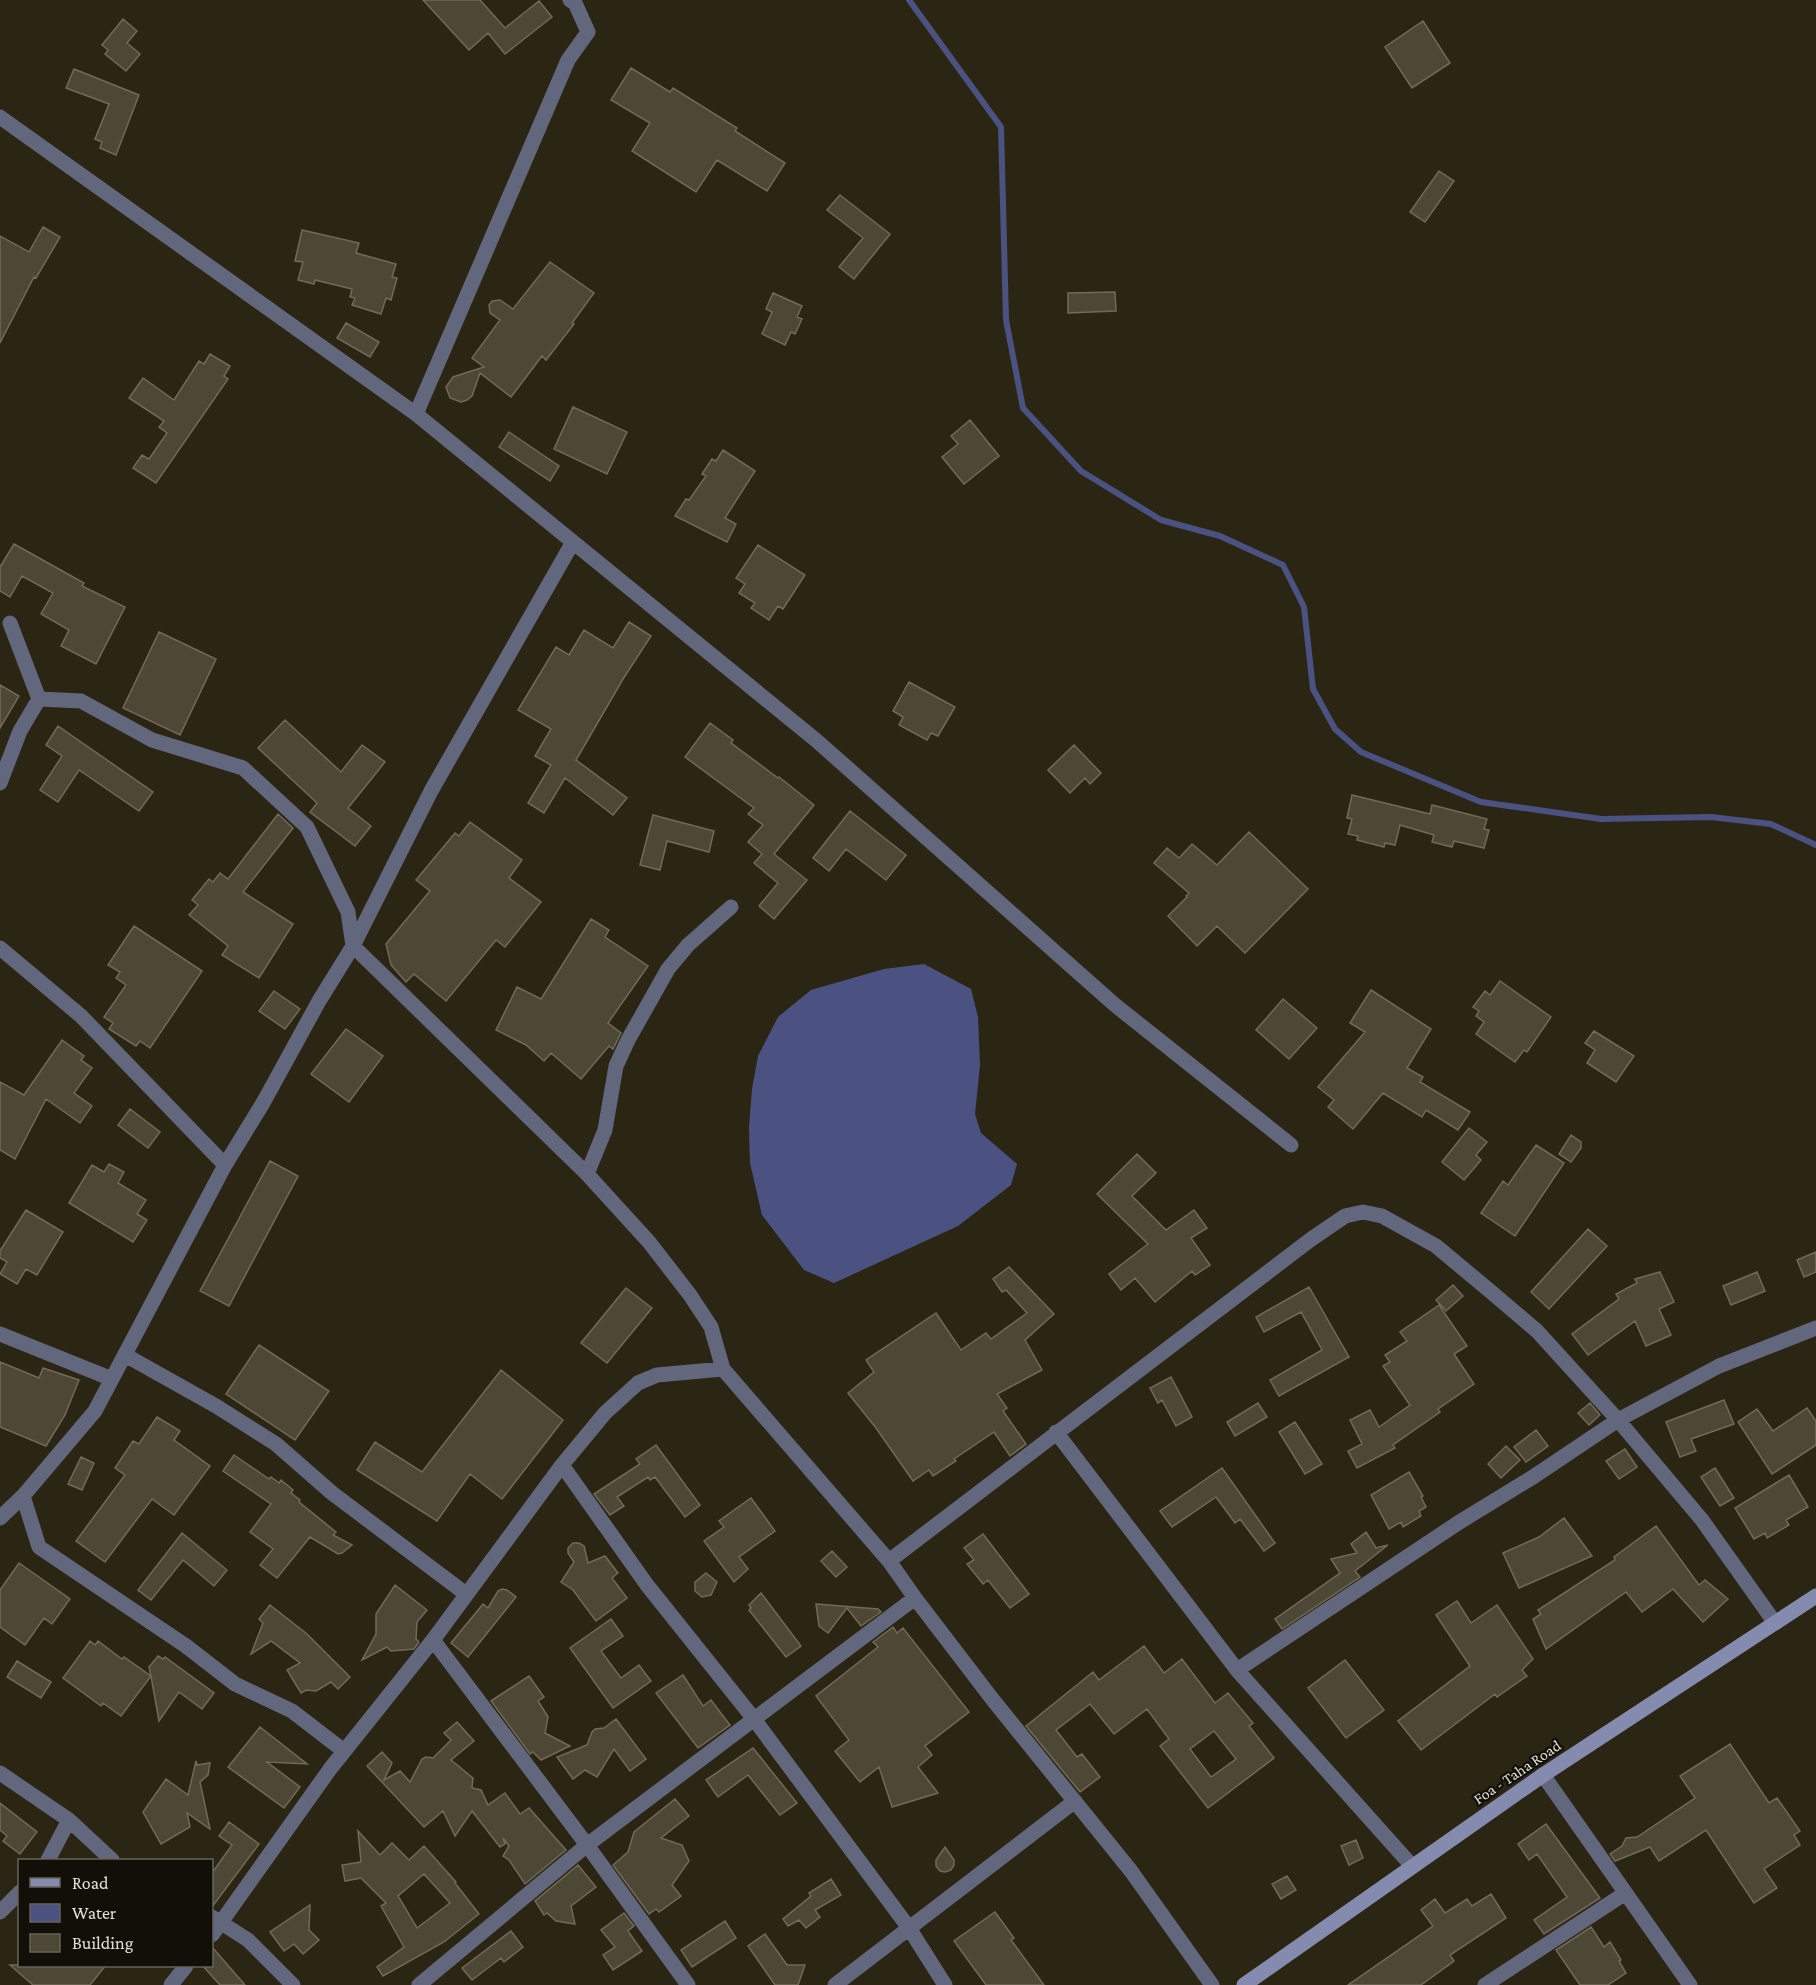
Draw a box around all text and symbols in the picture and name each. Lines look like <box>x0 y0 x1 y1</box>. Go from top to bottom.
street label: Foa - Taha Road <box>1470 1736 1564 1807</box>
legend <box>18 1859 213 1967</box>
text: Road <box>72 1873 109 1893</box>
text: Water <box>72 1903 117 1923</box>
text: Building <box>72 1933 134 1953</box>

